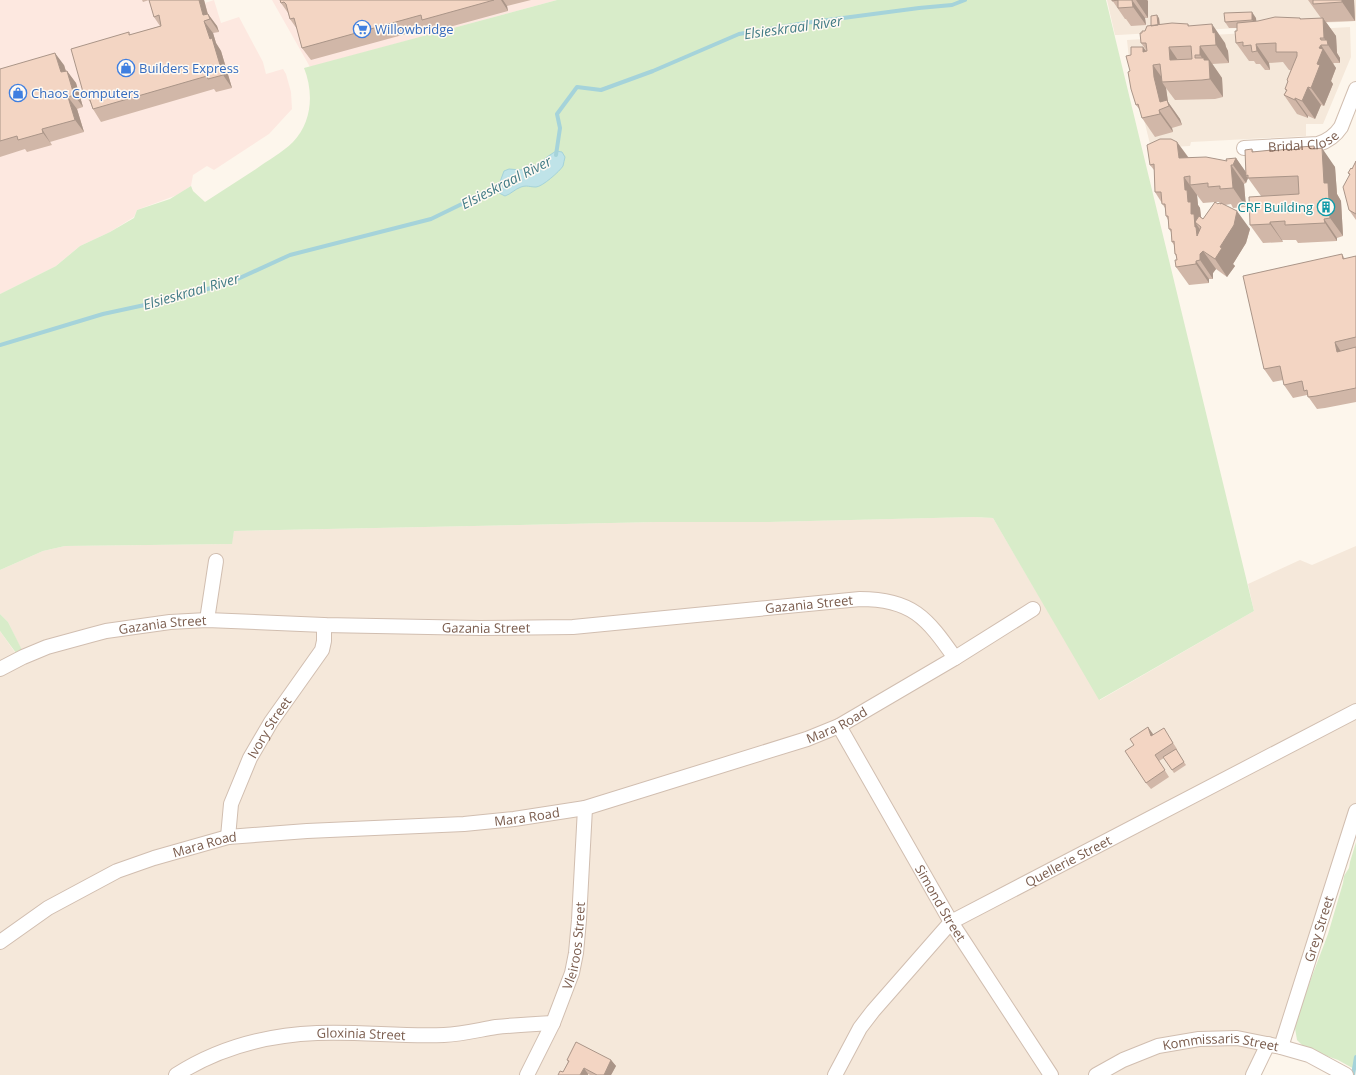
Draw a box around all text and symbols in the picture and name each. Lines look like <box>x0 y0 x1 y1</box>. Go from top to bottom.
water label: Elsieskraal River <box>743 11 844 43</box>
supermarket icon: Willowbridge <box>352 19 372 39</box>
place label: Willowbridge <box>375 20 454 38</box>
shop icon: Builders Express <box>116 58 136 78</box>
place label: Builders Express <box>139 59 239 77</box>
shop icon: Chaos Computers <box>8 83 28 103</box>
place label: Chaos Computers <box>31 84 139 102</box>
street label: Bridal Close <box>1268 126 1343 156</box>
water label: Elsieskraal River <box>457 151 555 213</box>
building icon: CRF Building <box>1316 197 1336 217</box>
place label: CRF Building <box>1238 198 1313 216</box>
water label: Elsieskraal River <box>141 268 242 314</box>
street label: Gazania Street <box>764 591 854 617</box>
street label: Gazania Street <box>117 611 207 638</box>
street label: Gazania Street <box>442 618 531 637</box>
street label: Ivory Street <box>243 693 295 761</box>
street label: Mara Road <box>803 702 870 747</box>
street label: Mara Road <box>493 803 561 830</box>
street label: Mara Road <box>170 827 237 861</box>
street label: Quellerie Street <box>1022 831 1115 891</box>
street label: Simond Street <box>911 861 970 945</box>
street label: Grey Street <box>1300 893 1338 964</box>
street label: Vleiroos Street <box>558 901 589 992</box>
street label: Gloxinia Street <box>316 1024 406 1044</box>
street label: Kommissaris Street <box>1161 1029 1281 1055</box>

